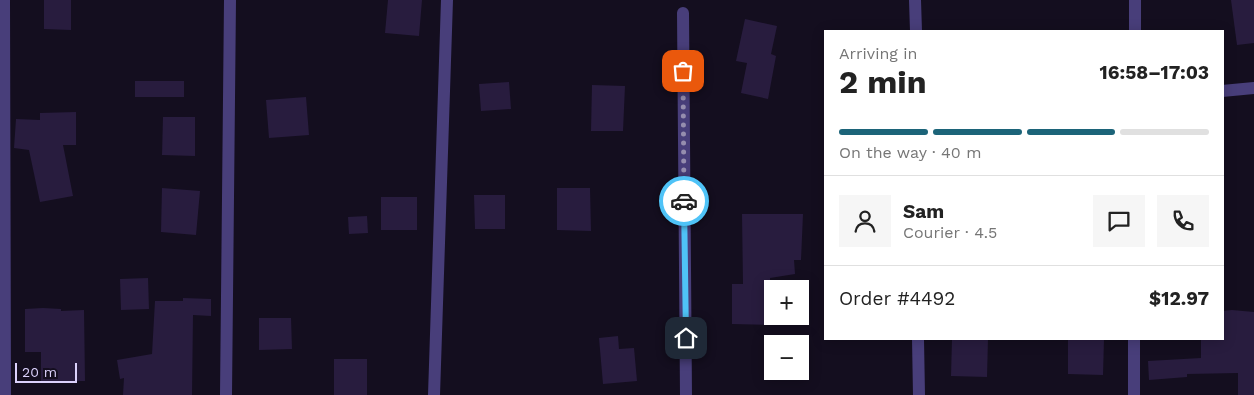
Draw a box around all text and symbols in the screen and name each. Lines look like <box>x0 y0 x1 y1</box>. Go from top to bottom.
text: Arriving in <box>839 44 917 63</box>
pin <box>662 50 704 92</box>
icon: bag <box>669 57 697 85</box>
text: 16:58–17:03 <box>1100 61 1209 84</box>
text: 2 min <box>839 63 927 101</box>
text: On the way · 40 m <box>839 143 981 162</box>
courier <box>659 176 709 226</box>
icon: car <box>670 187 698 215</box>
button: person <box>839 195 891 247</box>
button: chat <box>1093 195 1145 247</box>
button: phone <box>1157 195 1209 247</box>
text: Sam <box>903 200 944 223</box>
text: Courier · 4.5 <box>903 223 997 242</box>
map controls <box>764 280 809 380</box>
button: + <box>764 280 809 325</box>
text: Order #4492 <box>839 287 955 310</box>
text: $12.97 <box>1149 287 1209 310</box>
pin <box>665 317 707 359</box>
icon: home <box>672 324 700 352</box>
button: − <box>764 335 809 380</box>
scale bar <box>15 360 78 383</box>
text: 20 m <box>22 364 57 380</box>

